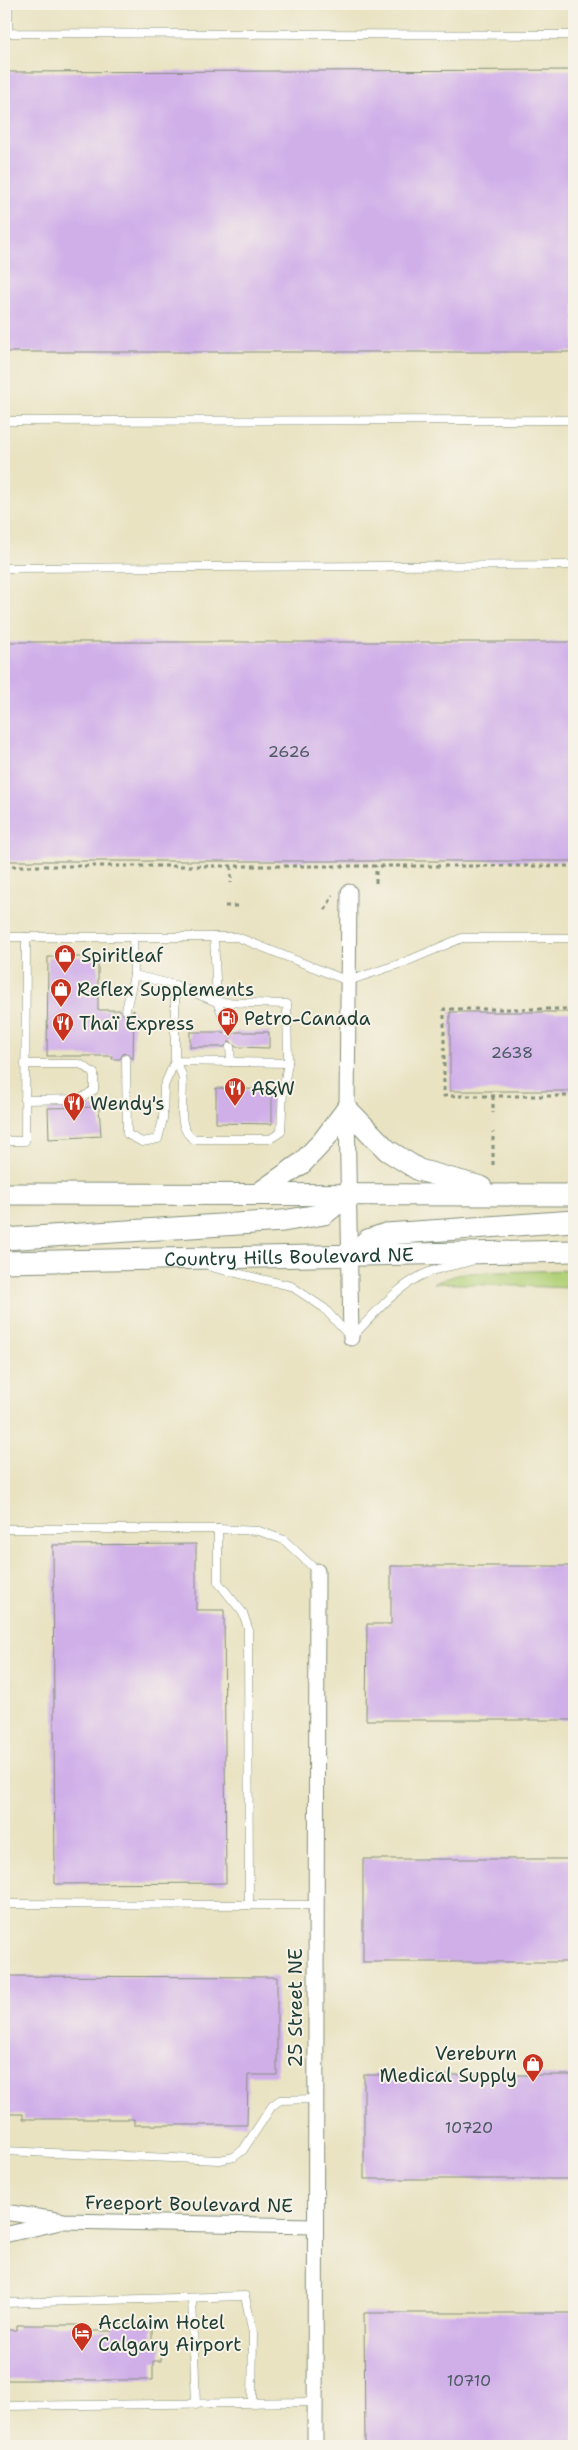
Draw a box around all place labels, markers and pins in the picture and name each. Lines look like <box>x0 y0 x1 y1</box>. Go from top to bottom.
shop icon: Spiritleaf <box>53 943 77 974</box>
place label: Spiritleaf <box>81 943 164 968</box>
shop icon: Reflex Supplements <box>49 977 73 1008</box>
place label: Reflex Supplements <box>77 977 254 1002</box>
fuel station icon: Petro-Canada <box>216 1006 240 1037</box>
place label: Petro-Canada <box>244 1006 371 1031</box>
restaurant icon: Thaï Express <box>51 1011 75 1042</box>
place label: Thaï Express <box>79 1011 194 1036</box>
restaurant icon: A&W <box>223 1076 247 1107</box>
place label: A&W <box>251 1076 295 1101</box>
restaurant icon: Wendy's <box>62 1091 86 1122</box>
place label: Wendy's <box>90 1091 165 1116</box>
place label: Vereburn Medical Supply <box>379 2041 517 2088</box>
shop icon: Vereburn Medical Supply <box>521 2052 545 2083</box>
place label: Acclaim Hotel Calgary Airport <box>98 2310 242 2357</box>
hotel icon: Acclaim Hotel Calgary Airport <box>70 2321 94 2352</box>

